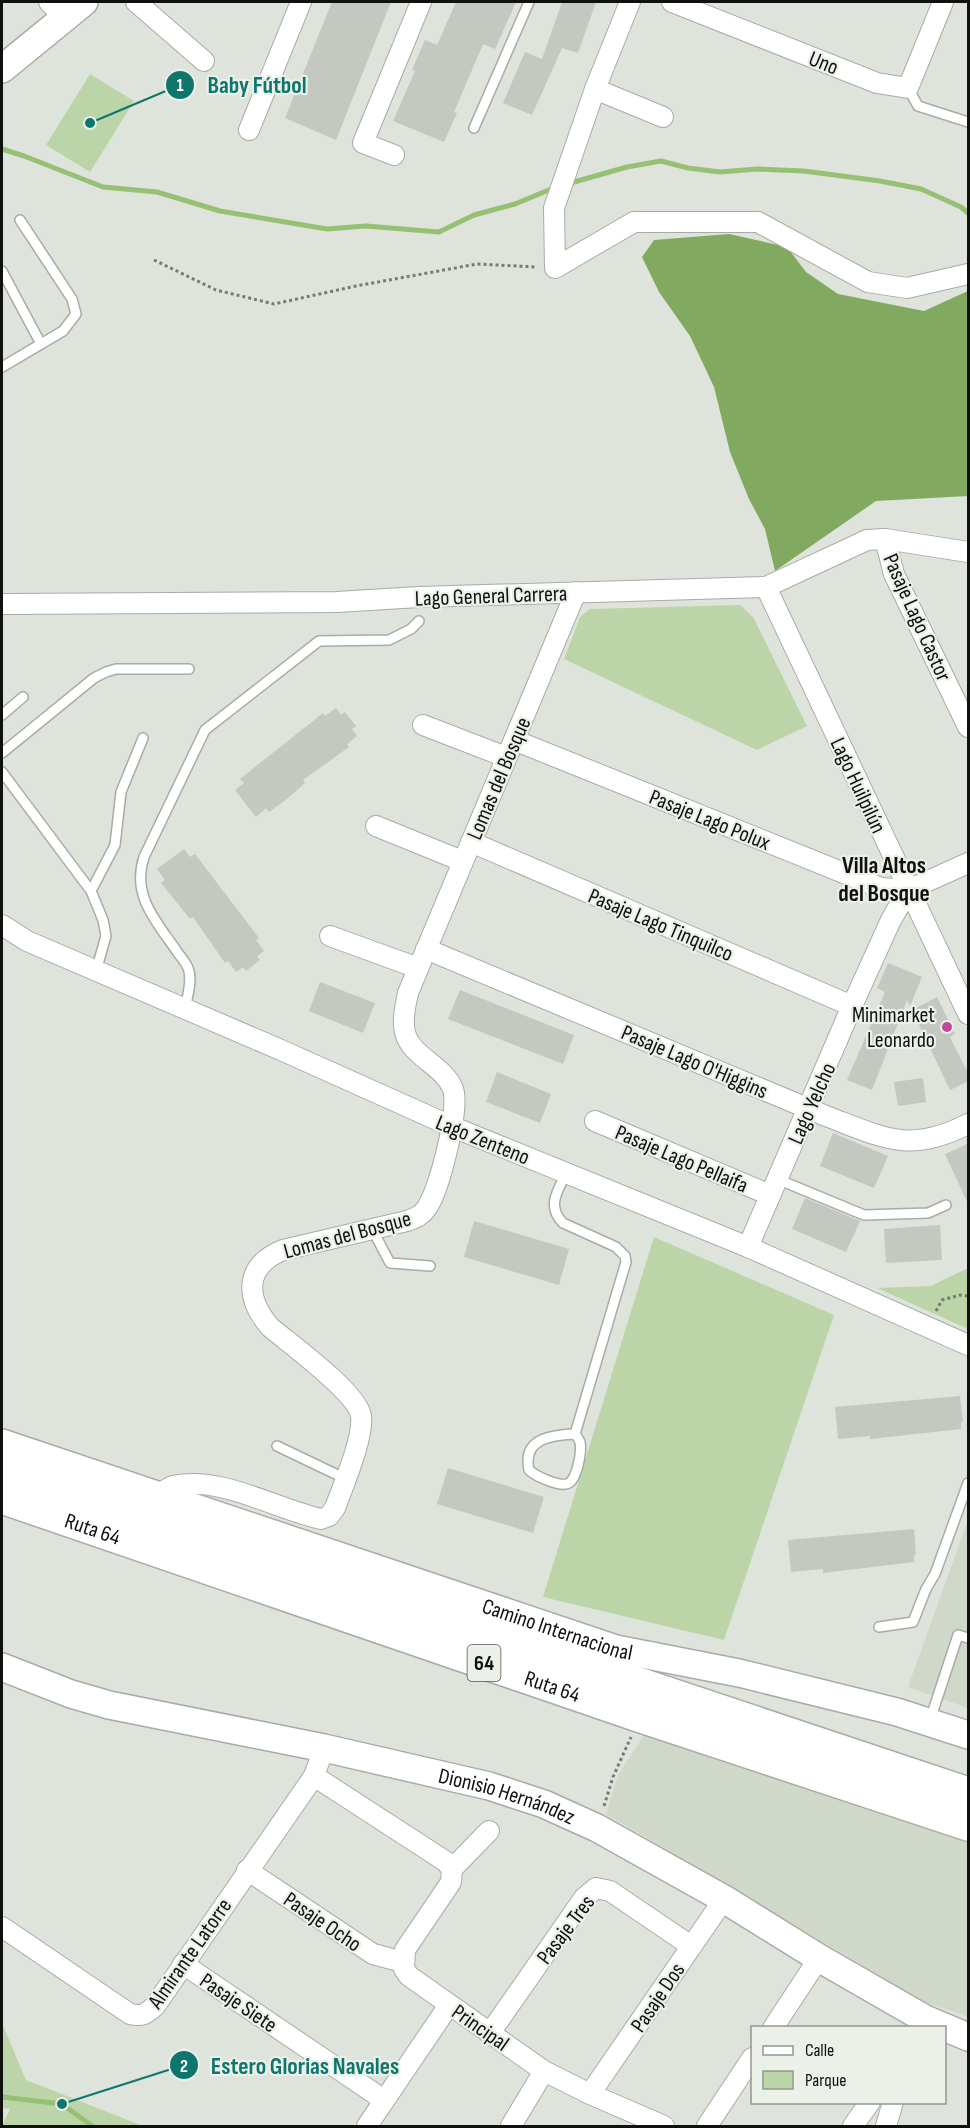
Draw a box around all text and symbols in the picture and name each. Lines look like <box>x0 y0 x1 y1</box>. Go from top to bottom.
street label: Uno <box>805 45 842 81</box>
callout: Baby Fútbol <box>165 64 318 106</box>
text: Baby Fútbol <box>207 71 307 100</box>
text: 1 <box>176 75 184 96</box>
street label: Pasaje Lago Castor <box>877 550 957 686</box>
street label: Lago General Carrera <box>414 580 568 613</box>
street label: Lomas del Bosque <box>461 713 537 844</box>
street label: Lago Huilpilún <box>824 734 892 838</box>
street label: Pasaje Lago Polux <box>645 784 774 857</box>
district label: Villa Altos del Bosque <box>838 851 930 908</box>
street label: Pasaje Lago Tinquilco <box>584 883 737 968</box>
place label: Minimarket Leonardo <box>852 1002 935 1054</box>
street label: Pasaje Lago O'Higgins <box>617 1019 772 1105</box>
marker: Minimarket Leonardo <box>940 1020 954 1034</box>
street label: Lago Yelcho <box>782 1059 842 1149</box>
street label: Lago Zenteno <box>432 1109 533 1171</box>
street label: Pasaje Lago Pellaifa <box>611 1119 752 1199</box>
street label: Lomas del Bosque <box>281 1206 414 1265</box>
street label: Ruta 64 <box>61 1508 124 1552</box>
street label: Camino Internacional <box>478 1593 635 1667</box>
road number: 64 <box>468 1645 500 1681</box>
street label: Ruta 64 <box>521 1665 584 1709</box>
street label: Dionisio Hernández <box>436 1763 579 1831</box>
street label: Pasaje Ocho <box>278 1886 366 1958</box>
street label: Pasaje Tres <box>531 1890 601 1970</box>
street label: Almirante Latorre <box>142 1894 238 2015</box>
street label: Pasaje Dos <box>625 1958 691 2038</box>
street label: Pasaje Siete <box>194 1968 282 2039</box>
street label: Principal <box>446 1999 514 2058</box>
legend <box>751 2026 946 2104</box>
text: Calle <box>805 2040 834 2061</box>
callout: Estero Glorias Navales <box>169 2044 411 2086</box>
text: Estero Glorias Navales <box>211 2052 399 2081</box>
text: 2 <box>180 2056 188 2077</box>
text: Parque <box>805 2070 846 2091</box>

